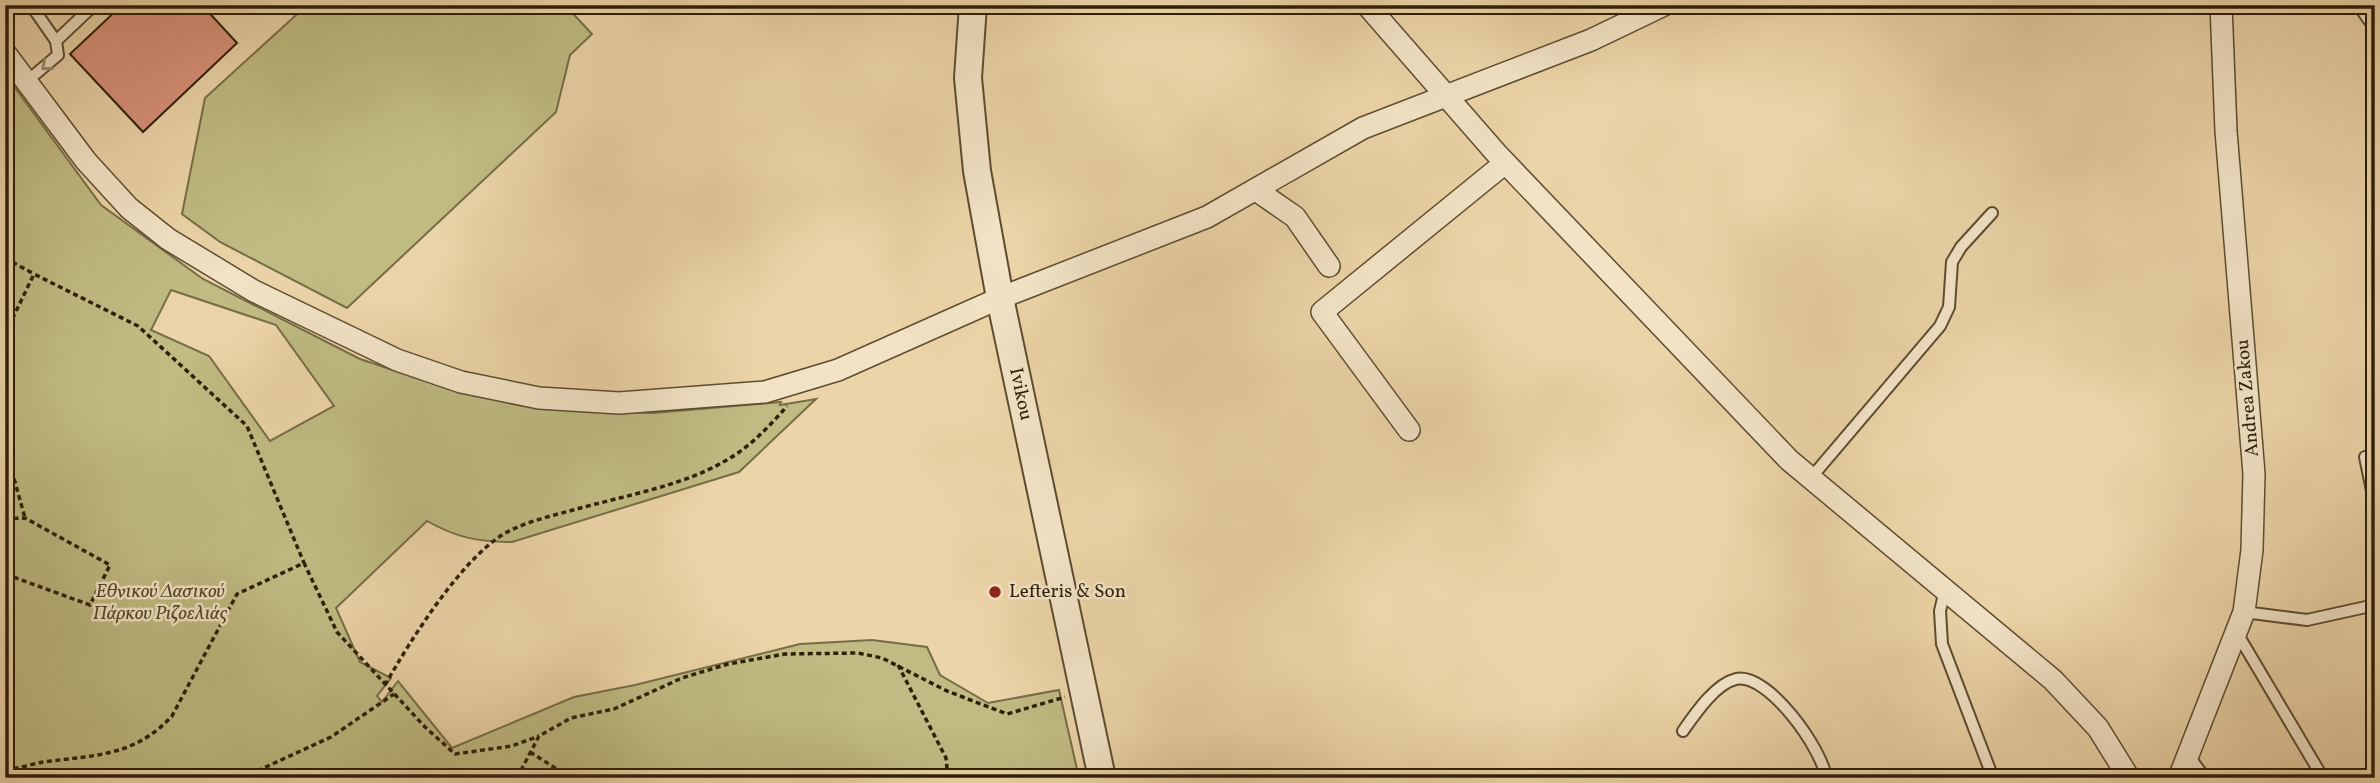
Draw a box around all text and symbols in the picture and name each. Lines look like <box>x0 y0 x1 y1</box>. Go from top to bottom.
one-way arrow <box>41 57 53 70</box>
street label: Andrea Zakou <box>2230 338 2266 458</box>
street label: Ivikou <box>1002 365 1039 423</box>
park label: Εθνικού Δασικού Πάρκου Ριζοελιάς <box>93 579 228 627</box>
place label: Lefteris & Son <box>1009 579 1126 605</box>
marker: Lefteris & Son <box>987 584 1003 600</box>

